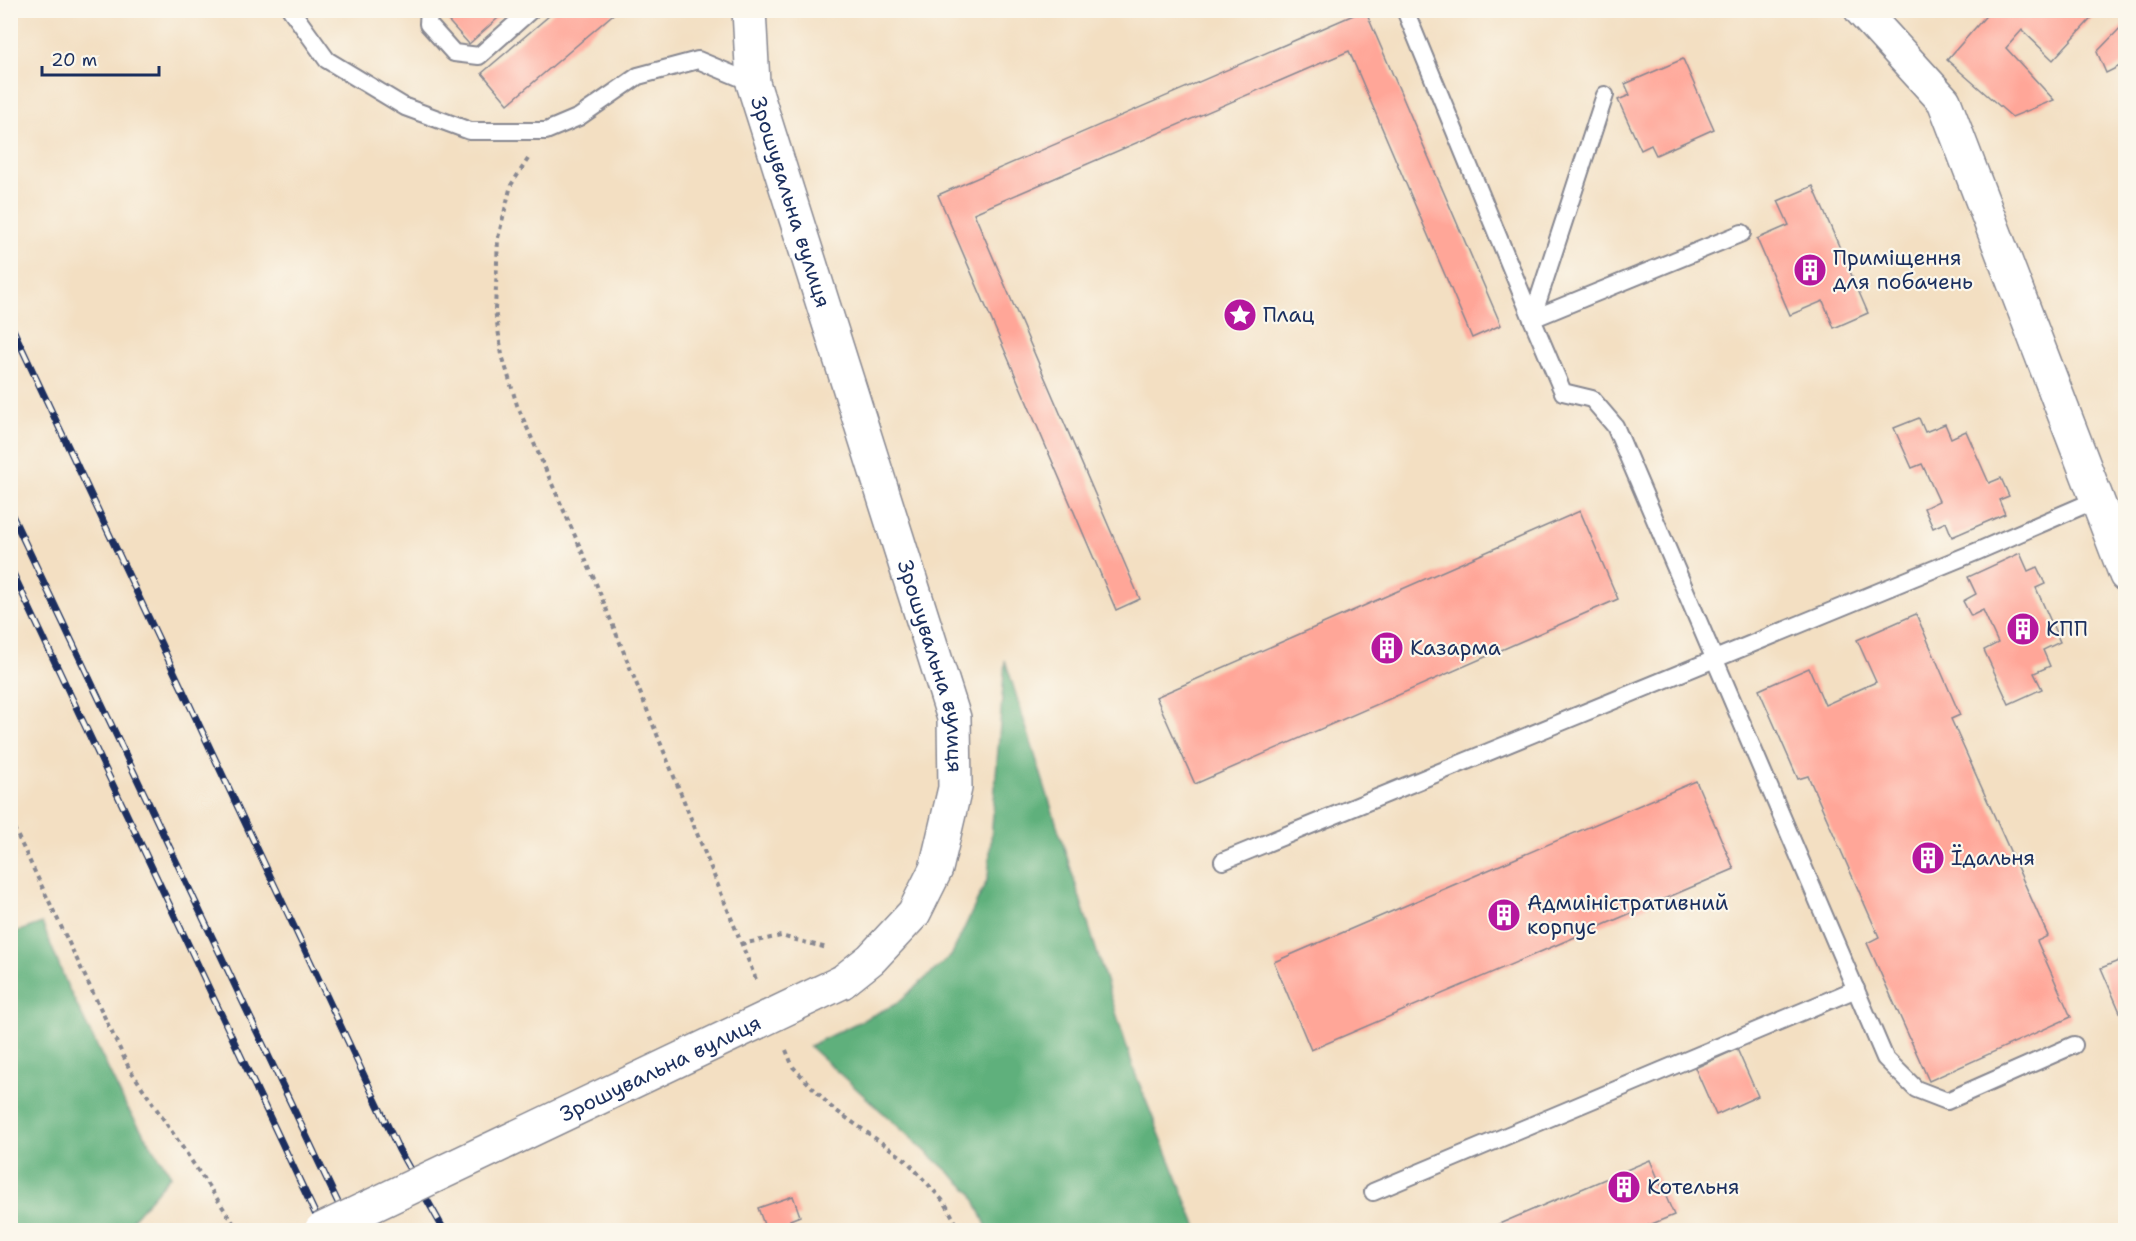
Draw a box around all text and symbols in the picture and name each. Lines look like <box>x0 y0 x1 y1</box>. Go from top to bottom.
scale bar <box>42 39 159 77</box>
text: 20 m <box>51 48 97 72</box>
street label: Зрошувальна вулиця <box>744 93 837 311</box>
place label: Приміщення для побачень <box>1833 244 1973 296</box>
building icon: Приміщення для побачень <box>1792 252 1828 288</box>
place icon: Плац <box>1222 297 1258 333</box>
place label: Плац <box>1263 301 1315 329</box>
street label: Зрошувальна вулиця <box>891 556 969 773</box>
building icon: КПП <box>2005 611 2041 647</box>
place label: КПП <box>2046 615 2088 643</box>
building icon: Казарма <box>1369 630 1405 666</box>
place label: Казарма <box>1410 634 1501 662</box>
building icon: Їдальня <box>1910 840 1946 876</box>
place label: Їдальня <box>1951 844 2035 872</box>
place label: Адмиіністративний корпус <box>1527 889 1729 941</box>
building icon: Адмиіністративний корпус <box>1486 897 1522 933</box>
street label: Зрошувальна вулиця <box>555 1009 766 1128</box>
building icon: Котельня <box>1606 1169 1642 1205</box>
place label: Котельня <box>1647 1173 1740 1201</box>

